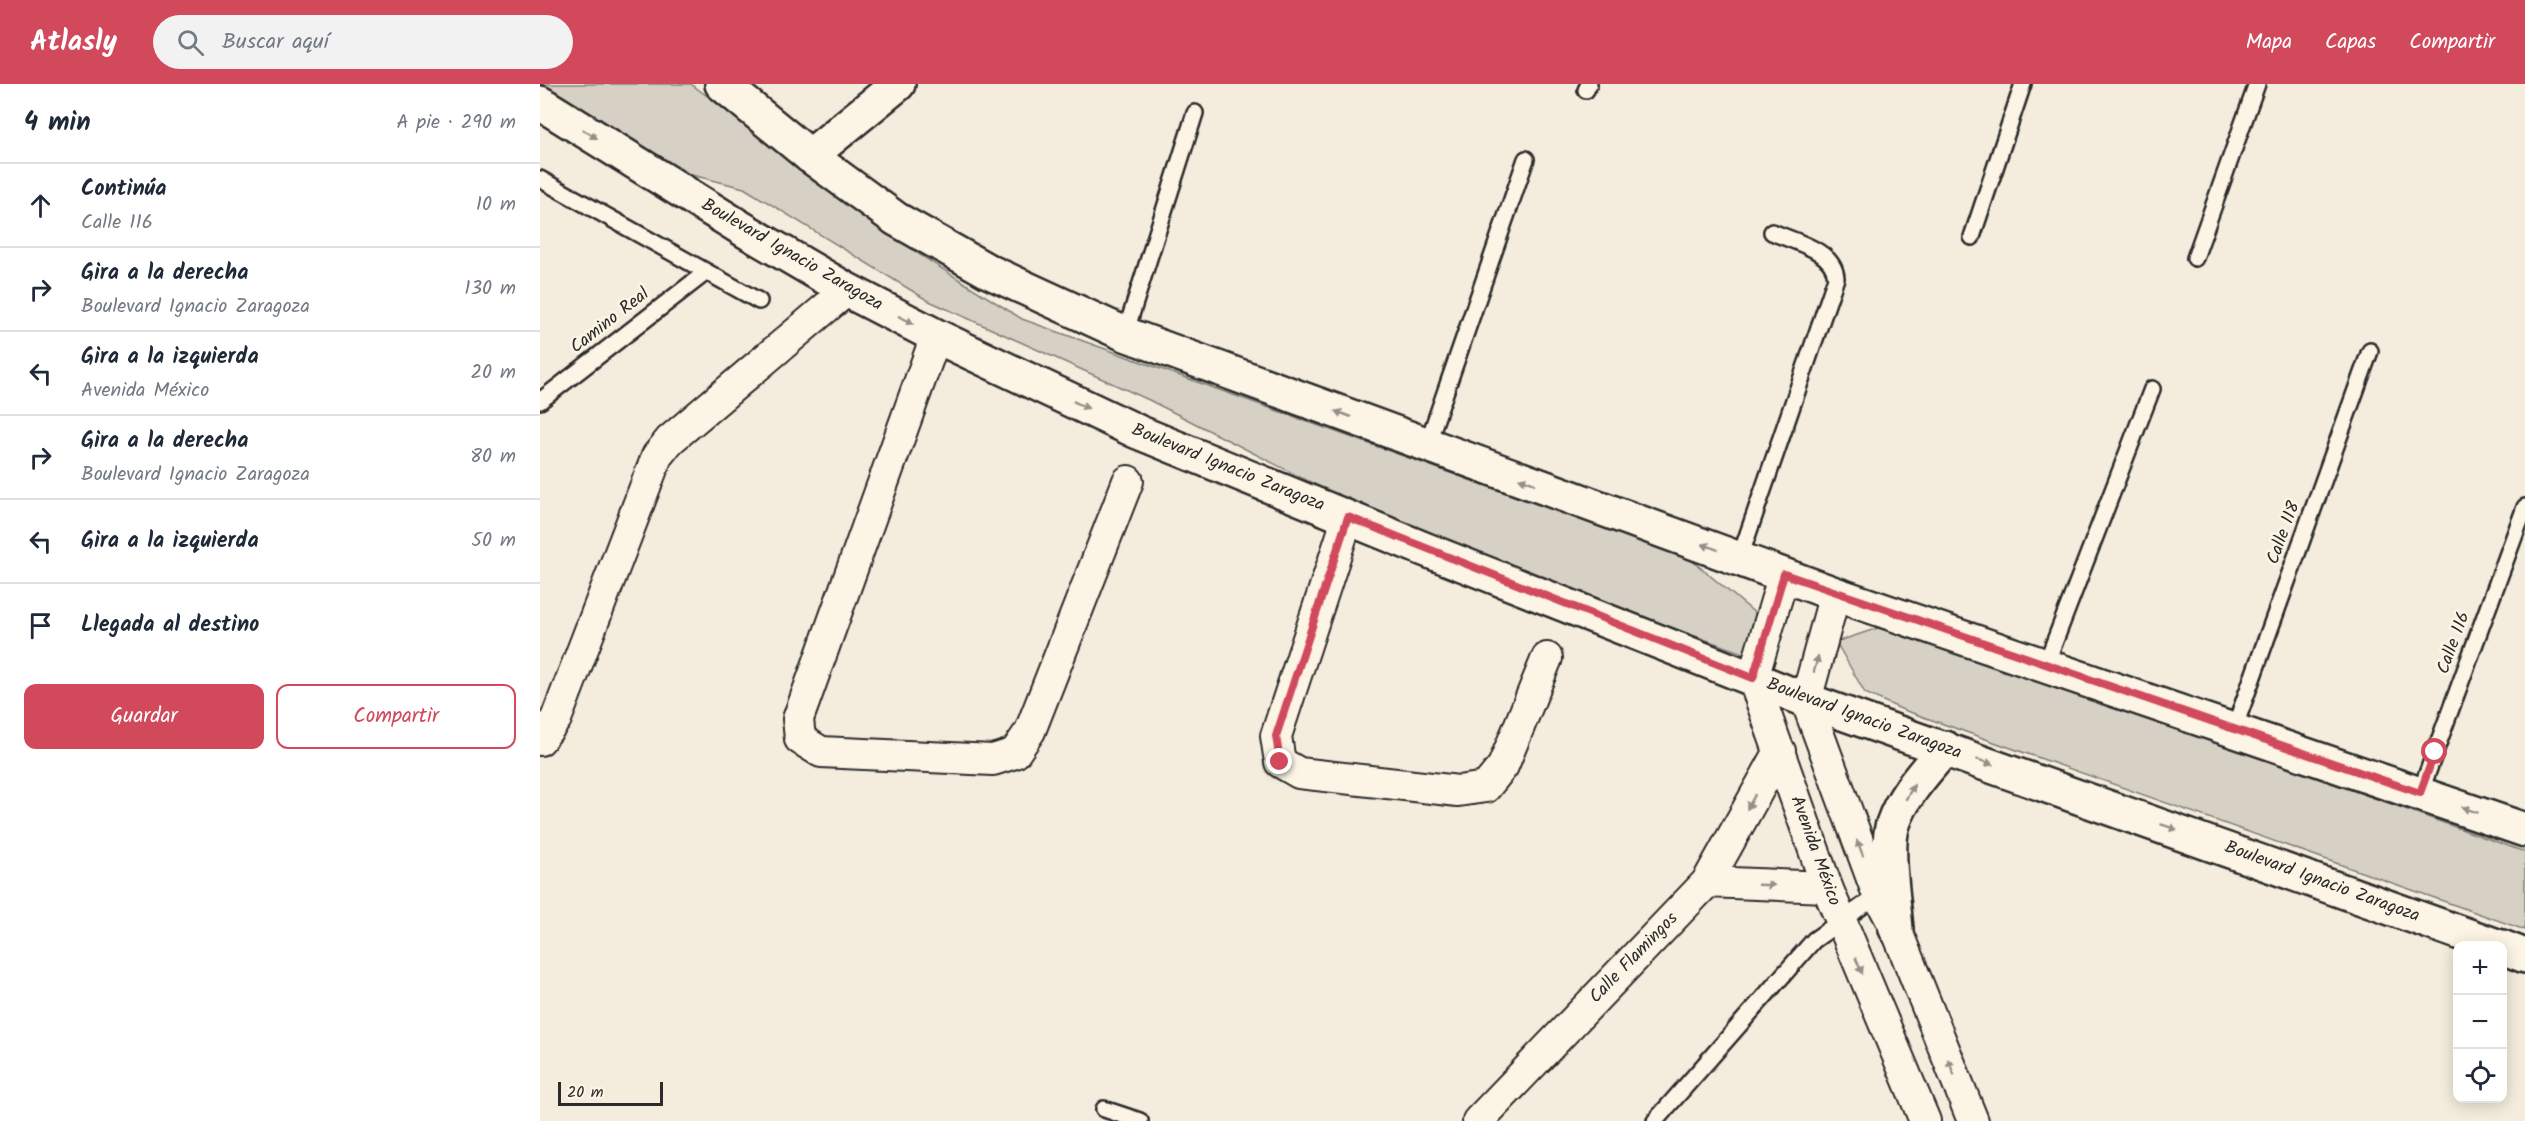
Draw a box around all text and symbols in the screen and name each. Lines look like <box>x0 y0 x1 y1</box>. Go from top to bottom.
search box <box>153 15 573 69</box>
text: Atlasly <box>30 20 117 65</box>
text: Buscar aquí <box>222 25 329 60</box>
icon: search <box>174 26 207 59</box>
text: Mapa <box>2246 26 2292 59</box>
text: Capas <box>2325 26 2376 59</box>
text: Compartir <box>2409 26 2495 59</box>
text: 4 min <box>24 102 91 144</box>
text: A pie · 290 m <box>396 107 516 139</box>
one-way arrow <box>581 128 598 139</box>
text: Continúa <box>81 172 166 207</box>
icon: ahead <box>24 189 57 222</box>
text: 10 m <box>476 189 516 221</box>
street label: Boulevard Ignacio Zaragoza <box>696 191 888 319</box>
text: Calle 116 <box>81 207 153 239</box>
text: Gira a la derecha <box>81 256 248 291</box>
icon: right <box>24 273 57 306</box>
text: 130 m <box>464 273 516 305</box>
street label: Camino Real <box>564 280 657 361</box>
text: Boulevard Ignacio Zaragoza <box>81 291 310 323</box>
one-way arrow <box>897 315 914 325</box>
text: Gira a la izquierda <box>81 340 259 375</box>
icon: left <box>24 357 57 390</box>
text: 20 m <box>470 357 516 389</box>
text: Avenida México <box>81 375 209 407</box>
one-way arrow <box>1073 400 1090 409</box>
one-way arrow <box>1334 409 1352 419</box>
street label: Boulevard Ignacio Zaragoza <box>1127 416 1329 520</box>
text: Gira a la derecha <box>81 424 248 459</box>
icon: right <box>24 441 57 474</box>
text: 80 m <box>470 441 516 473</box>
text: Boulevard Ignacio Zaragoza <box>81 459 310 491</box>
one-way arrow <box>1517 476 1535 486</box>
street label: Calle 118 <box>2259 497 2309 569</box>
text: Gira a la izquierda <box>81 524 259 559</box>
icon: left <box>24 525 57 558</box>
text: 50 m <box>471 525 516 557</box>
one-way arrow <box>1701 541 1719 551</box>
text: Llegada al destino <box>81 608 259 643</box>
street label: Calle 116 <box>2429 608 2479 678</box>
icon: arrive <box>24 609 57 642</box>
one-way arrow <box>1812 655 1821 673</box>
street label: Boulevard Ignacio Zaragoza <box>1762 670 1966 768</box>
button: Guardar <box>24 684 264 749</box>
button: Compartir <box>276 684 516 749</box>
route start <box>2421 738 2447 764</box>
route end <box>1266 748 1292 774</box>
one-way arrow <box>1976 758 1994 768</box>
one-way arrow <box>1905 784 1916 800</box>
street label: Avenida México <box>1782 792 1848 910</box>
one-way arrow <box>1746 794 1756 811</box>
one-way arrow <box>2461 805 2479 815</box>
one-way arrow <box>2160 823 2178 833</box>
street label: Boulevard Ignacio Zaragoza <box>2220 833 2424 931</box>
one-way arrow <box>1855 839 1864 857</box>
one-way arrow <box>1756 880 1775 889</box>
street label: Calle Flamingos <box>1583 905 1686 1011</box>
map controls <box>2453 941 2507 1103</box>
button: + <box>2453 941 2507 995</box>
one-way arrow <box>1854 958 1864 976</box>
button: − <box>2453 995 2507 1049</box>
button: locate <box>2453 1049 2507 1103</box>
one-way arrow <box>1946 1057 1956 1075</box>
scale bar <box>558 1079 663 1106</box>
text: 20 m <box>567 1080 603 1105</box>

